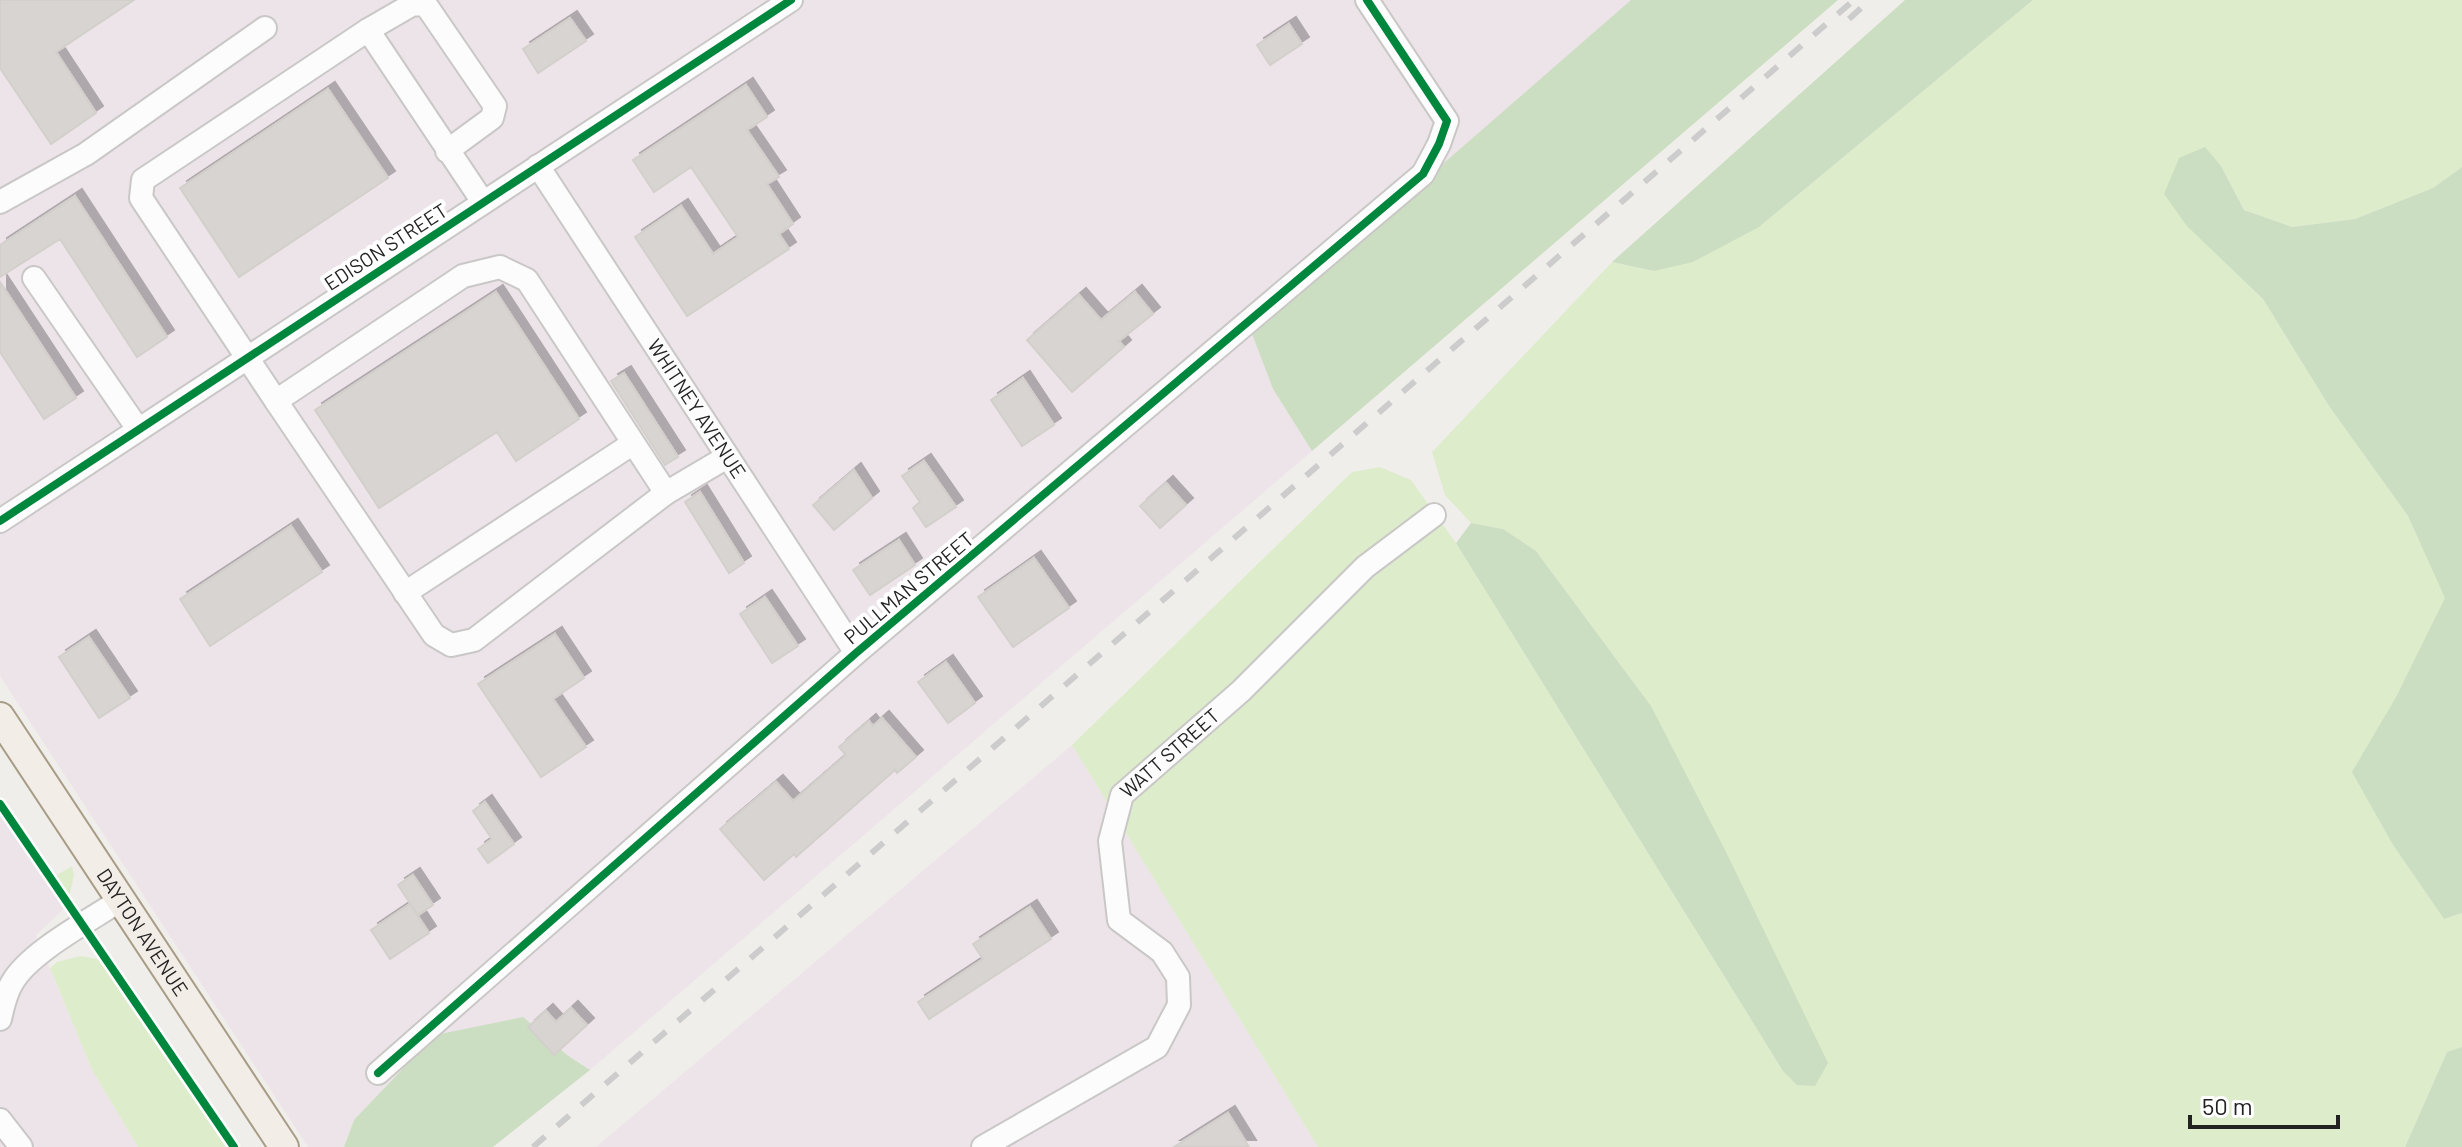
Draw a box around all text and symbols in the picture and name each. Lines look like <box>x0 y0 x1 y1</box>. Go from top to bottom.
street label: EDISON STREET <box>319 197 451 295</box>
street label: WHITNEY AVENUE <box>643 334 752 482</box>
street label: PULLMAN STREET <box>839 526 978 648</box>
street label: WATT STREET <box>1115 703 1224 802</box>
street label: DAYTON AVENUE <box>92 863 194 1000</box>
scale bar <box>2190 1079 2338 1129</box>
text: 50 m <box>2202 1091 2253 1120</box>

